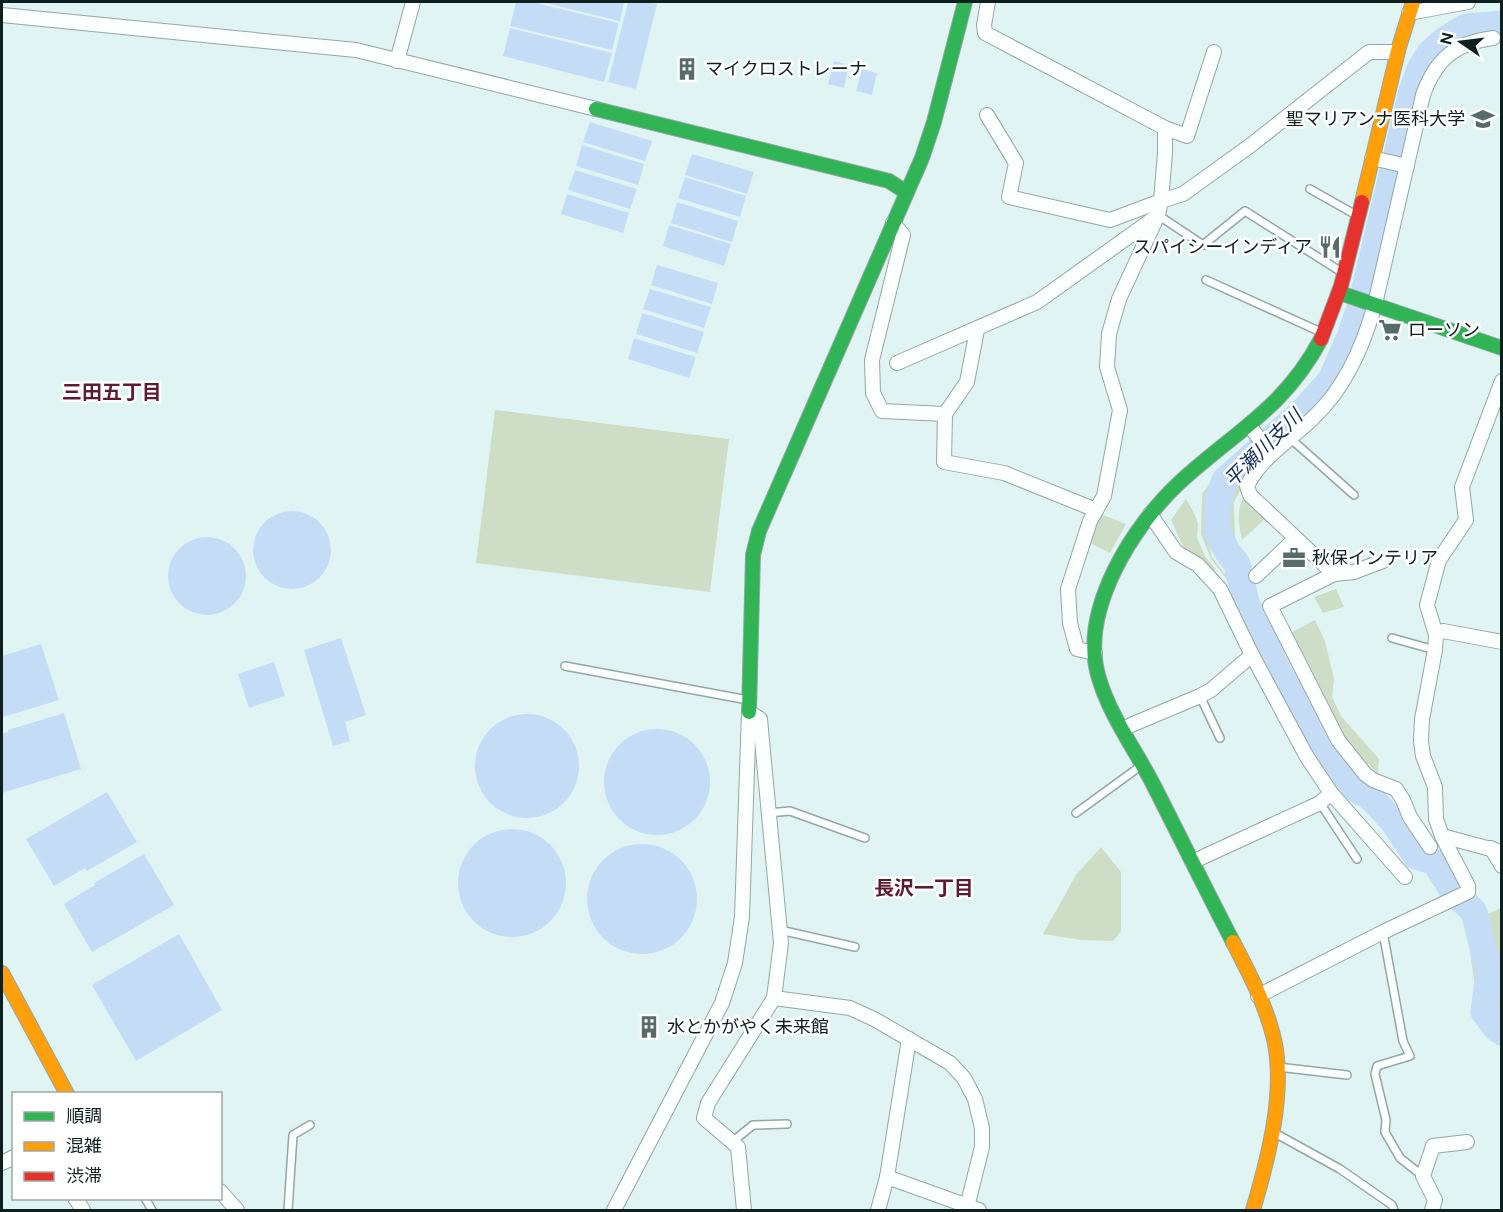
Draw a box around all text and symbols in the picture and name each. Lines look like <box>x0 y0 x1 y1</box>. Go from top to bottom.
north arrow <box>1431 12 1491 72</box>
text: N <box>1435 30 1459 47</box>
building icon: マイクロストレーナ <box>674 56 700 82</box>
place label: マイクロストレーナ <box>705 57 867 81</box>
school or university icon: 聖マリアンナ医科大学 <box>1470 106 1496 132</box>
place label: 聖マリアンナ医科大学 <box>1286 107 1465 131</box>
restaurant icon: スパイシーインディア <box>1317 234 1343 260</box>
place label: スパイシーインディア <box>1133 235 1312 259</box>
supermarket icon: ローソン <box>1377 317 1403 343</box>
place label: ローソン <box>1408 318 1480 342</box>
district label: 三田五丁目 <box>62 379 162 405</box>
water label: 平瀬川支川 <box>1218 402 1309 493</box>
office icon: 秋保インテリア <box>1281 545 1307 571</box>
place label: 秋保インテリア <box>1312 546 1438 570</box>
district label: 長沢一丁目 <box>874 875 974 901</box>
building icon: 水とかがやく未来館 <box>636 1014 662 1040</box>
place label: 水とかがやく未来館 <box>667 1015 829 1039</box>
legend <box>12 1092 222 1200</box>
text: 順調 <box>66 1104 102 1128</box>
text: 混雑 <box>66 1134 102 1158</box>
text: 渋滞 <box>66 1164 102 1188</box>

